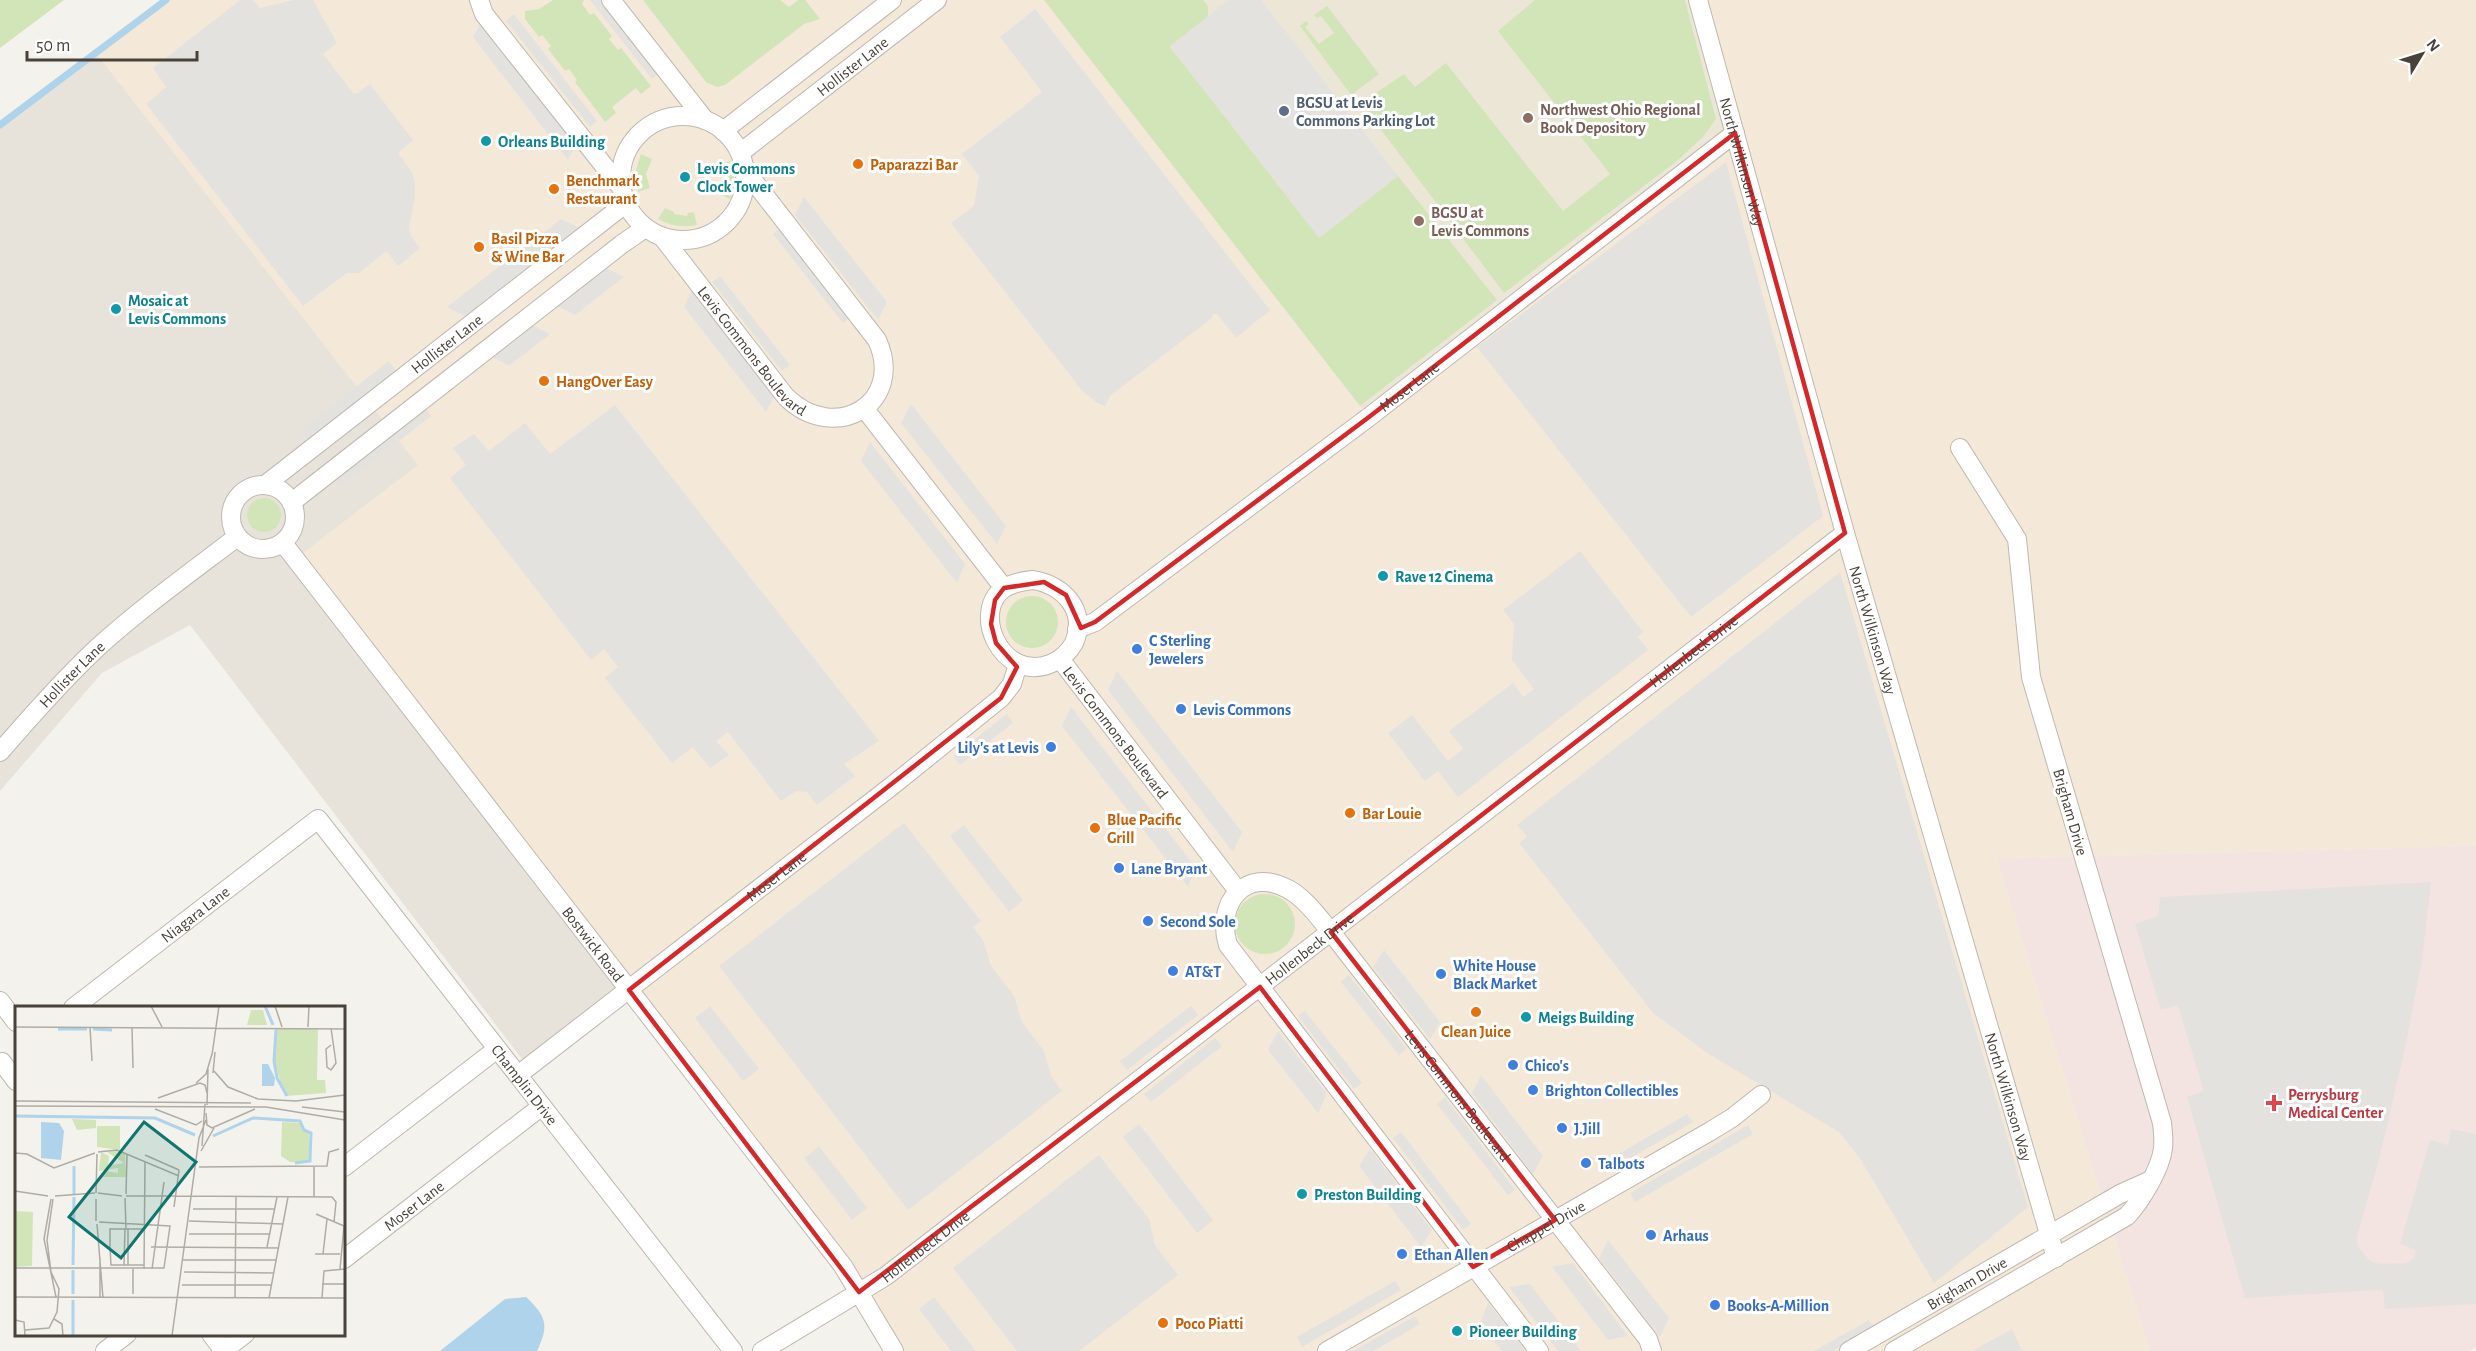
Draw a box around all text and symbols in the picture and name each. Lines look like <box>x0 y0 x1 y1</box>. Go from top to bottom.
scale bar <box>27 24 196 62</box>
north arrow <box>2392 24 2452 84</box>
street label: Hollister Lane <box>814 34 892 99</box>
text: N <box>2423 36 2443 55</box>
text: 50 m <box>36 37 70 55</box>
place label: BGSU at Levis Commons Parking Lot <box>1296 95 1436 129</box>
street label: North Wilkinson Way <box>1716 96 1767 229</box>
place label: Northwest Ohio Regional Book Depository <box>1540 102 1700 137</box>
marker: BGSU at Levis Commons Parking Lot <box>1277 104 1291 118</box>
marker: Northwest Ohio Regional Book Depository <box>1521 111 1535 125</box>
marker: Orleans Building <box>479 134 493 148</box>
place label: Orleans Building <box>498 134 606 150</box>
marker: Paparazzi Bar <box>851 157 865 171</box>
place label: Paparazzi Bar <box>870 157 958 173</box>
place label: Levis Commons Clock Tower <box>697 161 795 195</box>
marker: Levis Commons Clock Tower <box>678 170 692 184</box>
place label: Benchmark Restaurant <box>566 173 640 207</box>
marker: Benchmark Restaurant <box>547 182 561 196</box>
place label: BGSU at Levis Commons <box>1431 205 1529 239</box>
marker: BGSU at Levis Commons <box>1412 214 1426 228</box>
place label: Basil Pizza & Wine Bar <box>491 231 565 265</box>
marker: Basil Pizza & Wine Bar <box>472 240 486 254</box>
street label: Levis Commons Boulevard <box>695 284 809 419</box>
place label: Mosaic at Levis Commons <box>128 293 226 327</box>
marker: Mosaic at Levis Commons <box>109 302 123 316</box>
street label: Hollister Lane <box>408 312 486 377</box>
street label: Moser Lane <box>1377 359 1442 415</box>
marker: HangOver Easy <box>537 374 551 388</box>
place label: HangOver Easy <box>556 374 654 391</box>
street label: North Wilkinson Way <box>1846 564 1899 697</box>
marker: Rave 12 Cinema <box>1376 569 1390 583</box>
place label: Rave 12 Cinema <box>1395 569 1494 585</box>
street label: Hollenbeck Drive <box>1647 612 1741 691</box>
place label: C Sterling Jewelers <box>1149 633 1212 667</box>
street label: Hollister Lane <box>37 638 108 711</box>
marker: C Sterling Jewelers <box>1130 642 1144 656</box>
street label: Levis Commons Boulevard <box>1060 664 1171 802</box>
marker: Levis Commons <box>1174 702 1188 716</box>
place label: Levis Commons <box>1193 702 1291 718</box>
place label: Lily's at Levis <box>957 740 1039 757</box>
marker: Lily's at Levis <box>1044 740 1058 754</box>
street label: Brigham Drive <box>2050 767 2090 858</box>
marker: Bar Louie <box>1343 806 1357 820</box>
place label: Bar Louie <box>1362 806 1422 822</box>
place label: Blue Pacific Grill <box>1107 812 1181 846</box>
marker: Blue Pacific Grill <box>1088 821 1102 835</box>
street label: Moser Lane <box>744 848 809 904</box>
marker: Lane Bryant <box>1112 861 1126 875</box>
place label: Lane Bryant <box>1131 861 1208 878</box>
street label: Niagara Lane <box>158 883 233 946</box>
street label: Bostwick Road <box>559 904 627 985</box>
street label: Hollenbeck Drive <box>1262 910 1357 988</box>
marker: Second Sole <box>1141 914 1155 928</box>
place label: Second Sole <box>1160 914 1236 930</box>
place label: White House Black Market <box>1453 958 1537 992</box>
marker: AT&T <box>1166 964 1180 978</box>
place label: AT&T <box>1185 964 1221 980</box>
marker: White House Black Market <box>1434 967 1448 981</box>
marker: Clean Juice <box>1469 1005 1483 1019</box>
inset map <box>15 1006 345 1336</box>
marker: Meigs Building <box>1519 1010 1533 1024</box>
place label: Meigs Building <box>1538 1010 1635 1026</box>
place label: Clean Juice <box>1441 1024 1511 1040</box>
street label: Levis Commons Boulevard <box>1401 1027 1513 1165</box>
street label: North Wilkinson Way <box>1982 1031 2034 1164</box>
street label: Champlin Drive <box>488 1042 560 1128</box>
marker: Chico's <box>1506 1058 1520 1072</box>
place label: Chico's <box>1525 1058 1569 1074</box>
marker: Brighton Collectibles <box>1526 1083 1540 1097</box>
place label: Brighton Collectibles <box>1545 1083 1678 1099</box>
place label: Perrysburg Medical Center <box>2288 1087 2384 1121</box>
marker: Perrysburg Medical Center <box>2265 1094 2283 1112</box>
marker: J.Jill <box>1555 1121 1569 1135</box>
place label: J.Jill <box>1574 1121 1600 1137</box>
marker: Talbots <box>1579 1156 1593 1170</box>
place label: Talbots <box>1598 1156 1645 1172</box>
street label: Moser Lane <box>381 1178 447 1234</box>
marker: Preston Building <box>1295 1187 1309 1201</box>
place label: Preston Building <box>1314 1187 1422 1203</box>
street label: Chappel Drive <box>1504 1198 1588 1255</box>
street label: Hollenbeck Drive <box>878 1208 973 1286</box>
marker: Arhaus <box>1644 1228 1658 1242</box>
place label: Arhaus <box>1663 1228 1709 1244</box>
marker: Ethan Allen <box>1395 1247 1409 1261</box>
place label: Ethan Allen <box>1414 1247 1488 1263</box>
street label: Brigham Drive <box>1924 1254 2010 1313</box>
marker: Books-A-Million <box>1708 1298 1722 1312</box>
place label: Books-A-Million <box>1727 1298 1829 1314</box>
marker: Poco Piatti <box>1156 1316 1170 1330</box>
place label: Poco Piatti <box>1175 1316 1243 1332</box>
marker: Pioneer Building <box>1450 1324 1464 1338</box>
place label: Pioneer Building <box>1469 1324 1577 1340</box>

